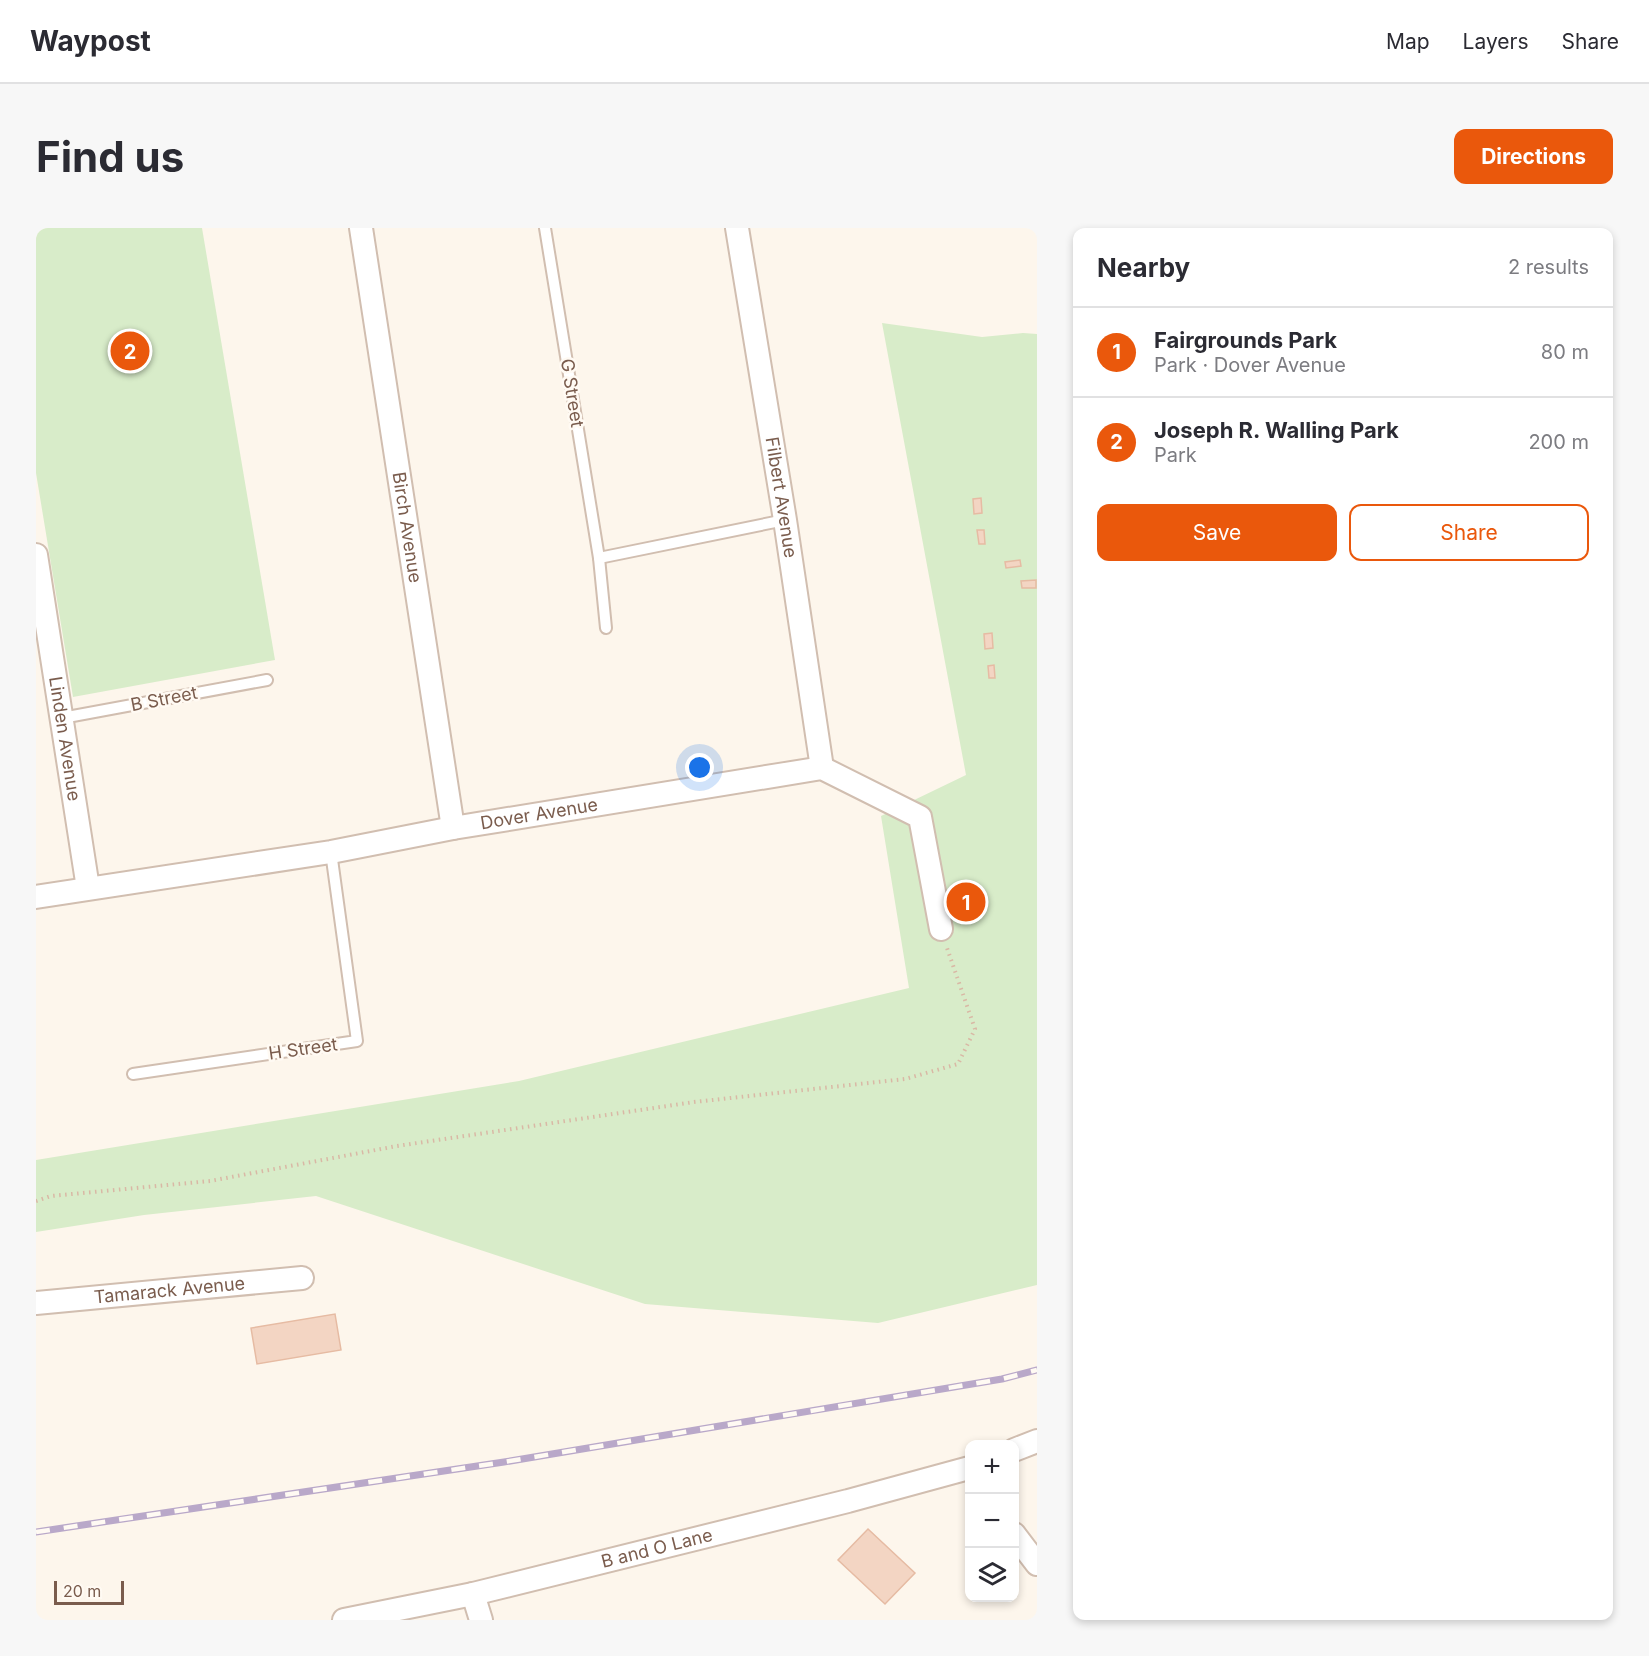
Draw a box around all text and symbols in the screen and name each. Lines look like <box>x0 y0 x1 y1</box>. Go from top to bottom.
text: Waypost <box>30 24 151 58</box>
text: Map <box>1386 29 1430 54</box>
text: Layers <box>1463 29 1529 54</box>
text: Share <box>1562 29 1619 54</box>
button: Directions <box>1454 129 1613 184</box>
text: Find us <box>36 131 184 182</box>
text: Nearby <box>1097 252 1190 283</box>
text: 2 results <box>1508 255 1589 279</box>
text: Fairgrounds Park <box>1154 327 1337 353</box>
pin: 2 <box>110 328 149 374</box>
text: 1 <box>1112 340 1121 364</box>
text: 80 m <box>1541 340 1589 364</box>
text: Park · Dover Avenue <box>1154 353 1346 377</box>
street label: G Street <box>557 357 588 429</box>
text: Joseph R. Walling Park <box>1154 417 1399 443</box>
text: 2 <box>1110 430 1123 454</box>
text: 200 m <box>1528 430 1589 454</box>
street label: Filbert Avenue <box>762 435 802 559</box>
text: Park <box>1154 443 1197 467</box>
street label: Birch Avenue <box>389 471 426 584</box>
button: Save <box>1097 504 1337 561</box>
button: Share <box>1349 504 1589 561</box>
street label: Linden Avenue <box>45 675 85 802</box>
street label: B Street <box>129 682 199 715</box>
your location <box>685 753 714 782</box>
street label: Dover Avenue <box>479 794 599 833</box>
pin: 1 <box>946 880 986 924</box>
street label: H Street <box>267 1033 339 1064</box>
street label: Tamarack Avenue <box>93 1272 246 1308</box>
map controls <box>965 1440 1019 1602</box>
button: + <box>965 1440 1019 1494</box>
button: − <box>965 1494 1019 1548</box>
street label: B and O Lane <box>599 1524 715 1572</box>
button: layers <box>965 1548 1019 1602</box>
scale bar <box>54 1578 124 1606</box>
text: 20 m <box>63 1581 101 1601</box>

